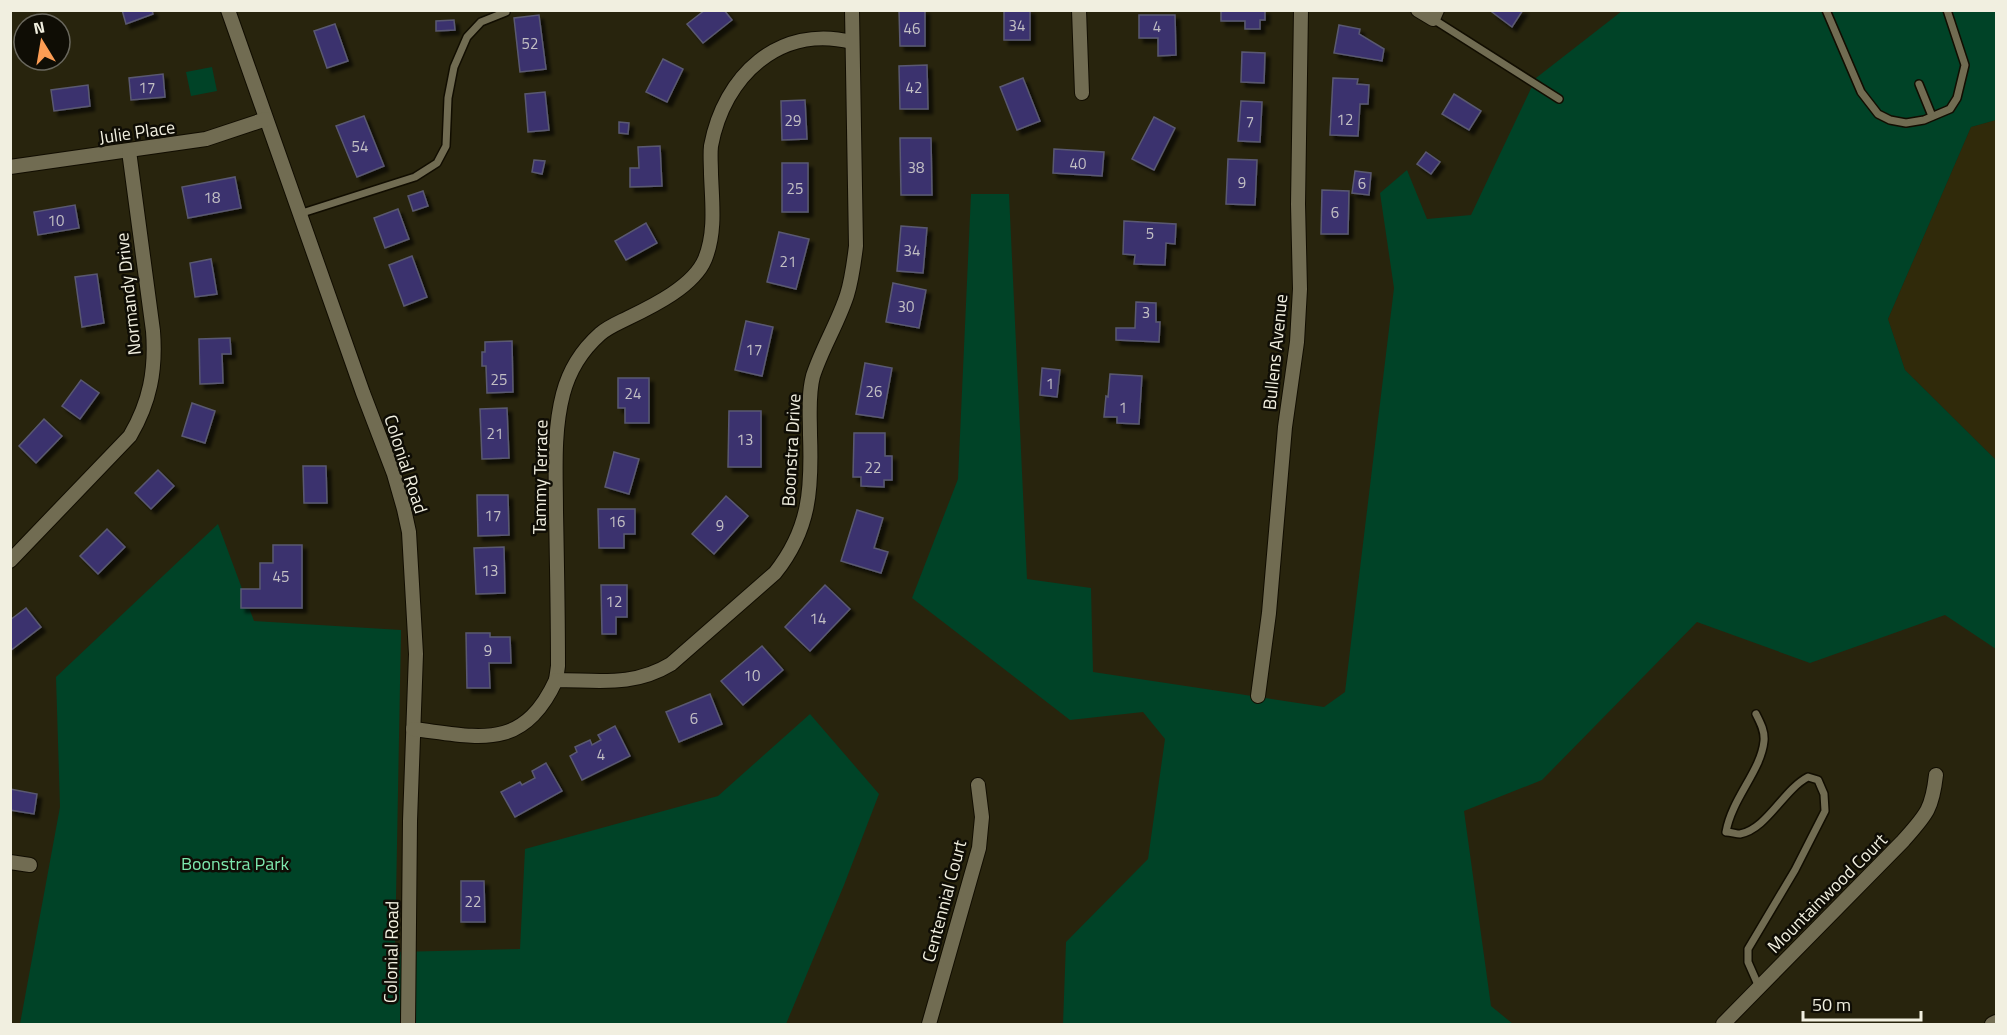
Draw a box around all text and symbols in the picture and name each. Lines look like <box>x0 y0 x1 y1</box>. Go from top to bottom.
north arrow <box>12 12 72 72</box>
text: N <box>31 14 47 40</box>
house number: 34 <box>1009 14 1025 37</box>
house number: 4 <box>1153 15 1161 38</box>
house number: 46 <box>904 17 920 40</box>
house number: 52 <box>522 32 538 55</box>
house number: 17 <box>139 76 155 99</box>
house number: 42 <box>906 76 922 99</box>
house number: 12 <box>1337 108 1353 131</box>
house number: 29 <box>785 109 801 132</box>
house number: 7 <box>1246 110 1254 133</box>
street label: Julie Place <box>97 113 177 151</box>
house number: 54 <box>352 135 368 158</box>
house number: 40 <box>1070 152 1086 175</box>
house number: 38 <box>908 156 924 179</box>
house number: 9 <box>1238 171 1246 194</box>
house number: 6 <box>1358 172 1366 195</box>
house number: 25 <box>787 177 803 200</box>
house number: 18 <box>204 186 220 209</box>
house number: 6 <box>1331 201 1339 224</box>
house number: 10 <box>48 209 64 232</box>
house number: 5 <box>1146 222 1154 245</box>
street label: Normandy Drive <box>108 231 148 357</box>
house number: 34 <box>904 239 920 262</box>
house number: 21 <box>780 250 796 273</box>
street label: Bullens Avenue <box>1255 293 1295 411</box>
house number: 30 <box>898 295 914 318</box>
house number: 3 <box>1142 301 1150 324</box>
house number: 17 <box>746 338 762 361</box>
house number: 25 <box>491 368 507 391</box>
house number: 1 <box>1046 372 1054 395</box>
house number: 26 <box>866 380 882 403</box>
house number: 24 <box>625 382 641 405</box>
street label: Boonstra Drive <box>775 393 807 507</box>
house number: 1 <box>1119 396 1127 419</box>
street label: Colonial Road <box>377 411 435 517</box>
street label: Tammy Terrace <box>526 419 554 535</box>
house number: 21 <box>487 422 503 445</box>
house number: 13 <box>737 428 753 451</box>
house number: 22 <box>865 456 881 479</box>
house number: 17 <box>485 504 501 527</box>
house number: 16 <box>609 510 625 533</box>
house number: 9 <box>716 514 724 537</box>
house number: 13 <box>482 559 498 582</box>
house number: 45 <box>273 565 289 588</box>
house number: 12 <box>606 590 622 613</box>
house number: 14 <box>810 607 826 630</box>
house number: 9 <box>484 639 492 662</box>
house number: 10 <box>744 664 760 687</box>
house number: 6 <box>690 707 698 730</box>
house number: 4 <box>597 743 605 766</box>
street label: Mountainwood Court <box>1761 826 1894 959</box>
street label: Centennial Court <box>915 836 973 965</box>
park label: Boonstra Park <box>181 850 289 877</box>
house number: 22 <box>465 890 481 913</box>
street label: Colonial Road <box>377 901 405 1003</box>
scale bar <box>1803 984 1922 1022</box>
text: 50 m <box>1812 991 1851 1018</box>

